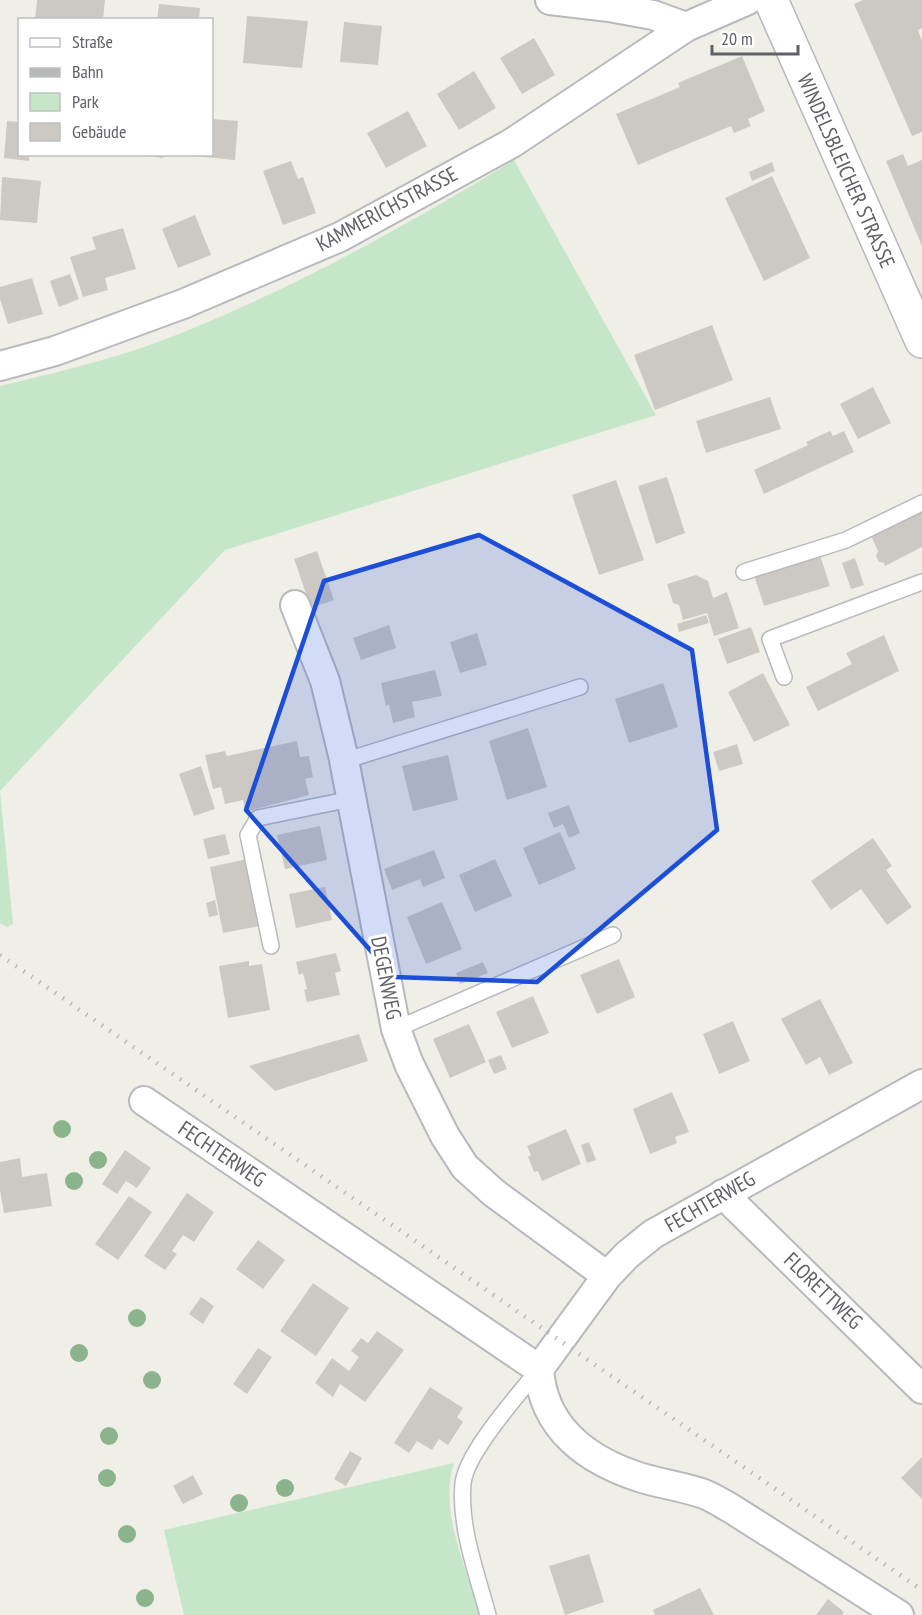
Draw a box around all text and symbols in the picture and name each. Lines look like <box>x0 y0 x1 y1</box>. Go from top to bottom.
legend <box>18 18 213 156</box>
scale bar <box>712 18 798 56</box>
text: 20 m <box>721 27 753 50</box>
text: Straße <box>72 30 113 53</box>
text: Bahn <box>72 60 104 83</box>
street label: WINDELSBLEICHER STRASSE <box>791 69 901 272</box>
text: Park <box>72 90 99 113</box>
text: Gebäude <box>72 120 126 143</box>
street label: KAMMERICHSTRASSE <box>311 160 462 257</box>
street label: DEGENWEG <box>365 934 408 1022</box>
street label: FECHTERWEG <box>173 1114 271 1193</box>
street label: FECHTERWEG <box>660 1165 760 1238</box>
street label: FLORETTWEG <box>778 1246 868 1335</box>

